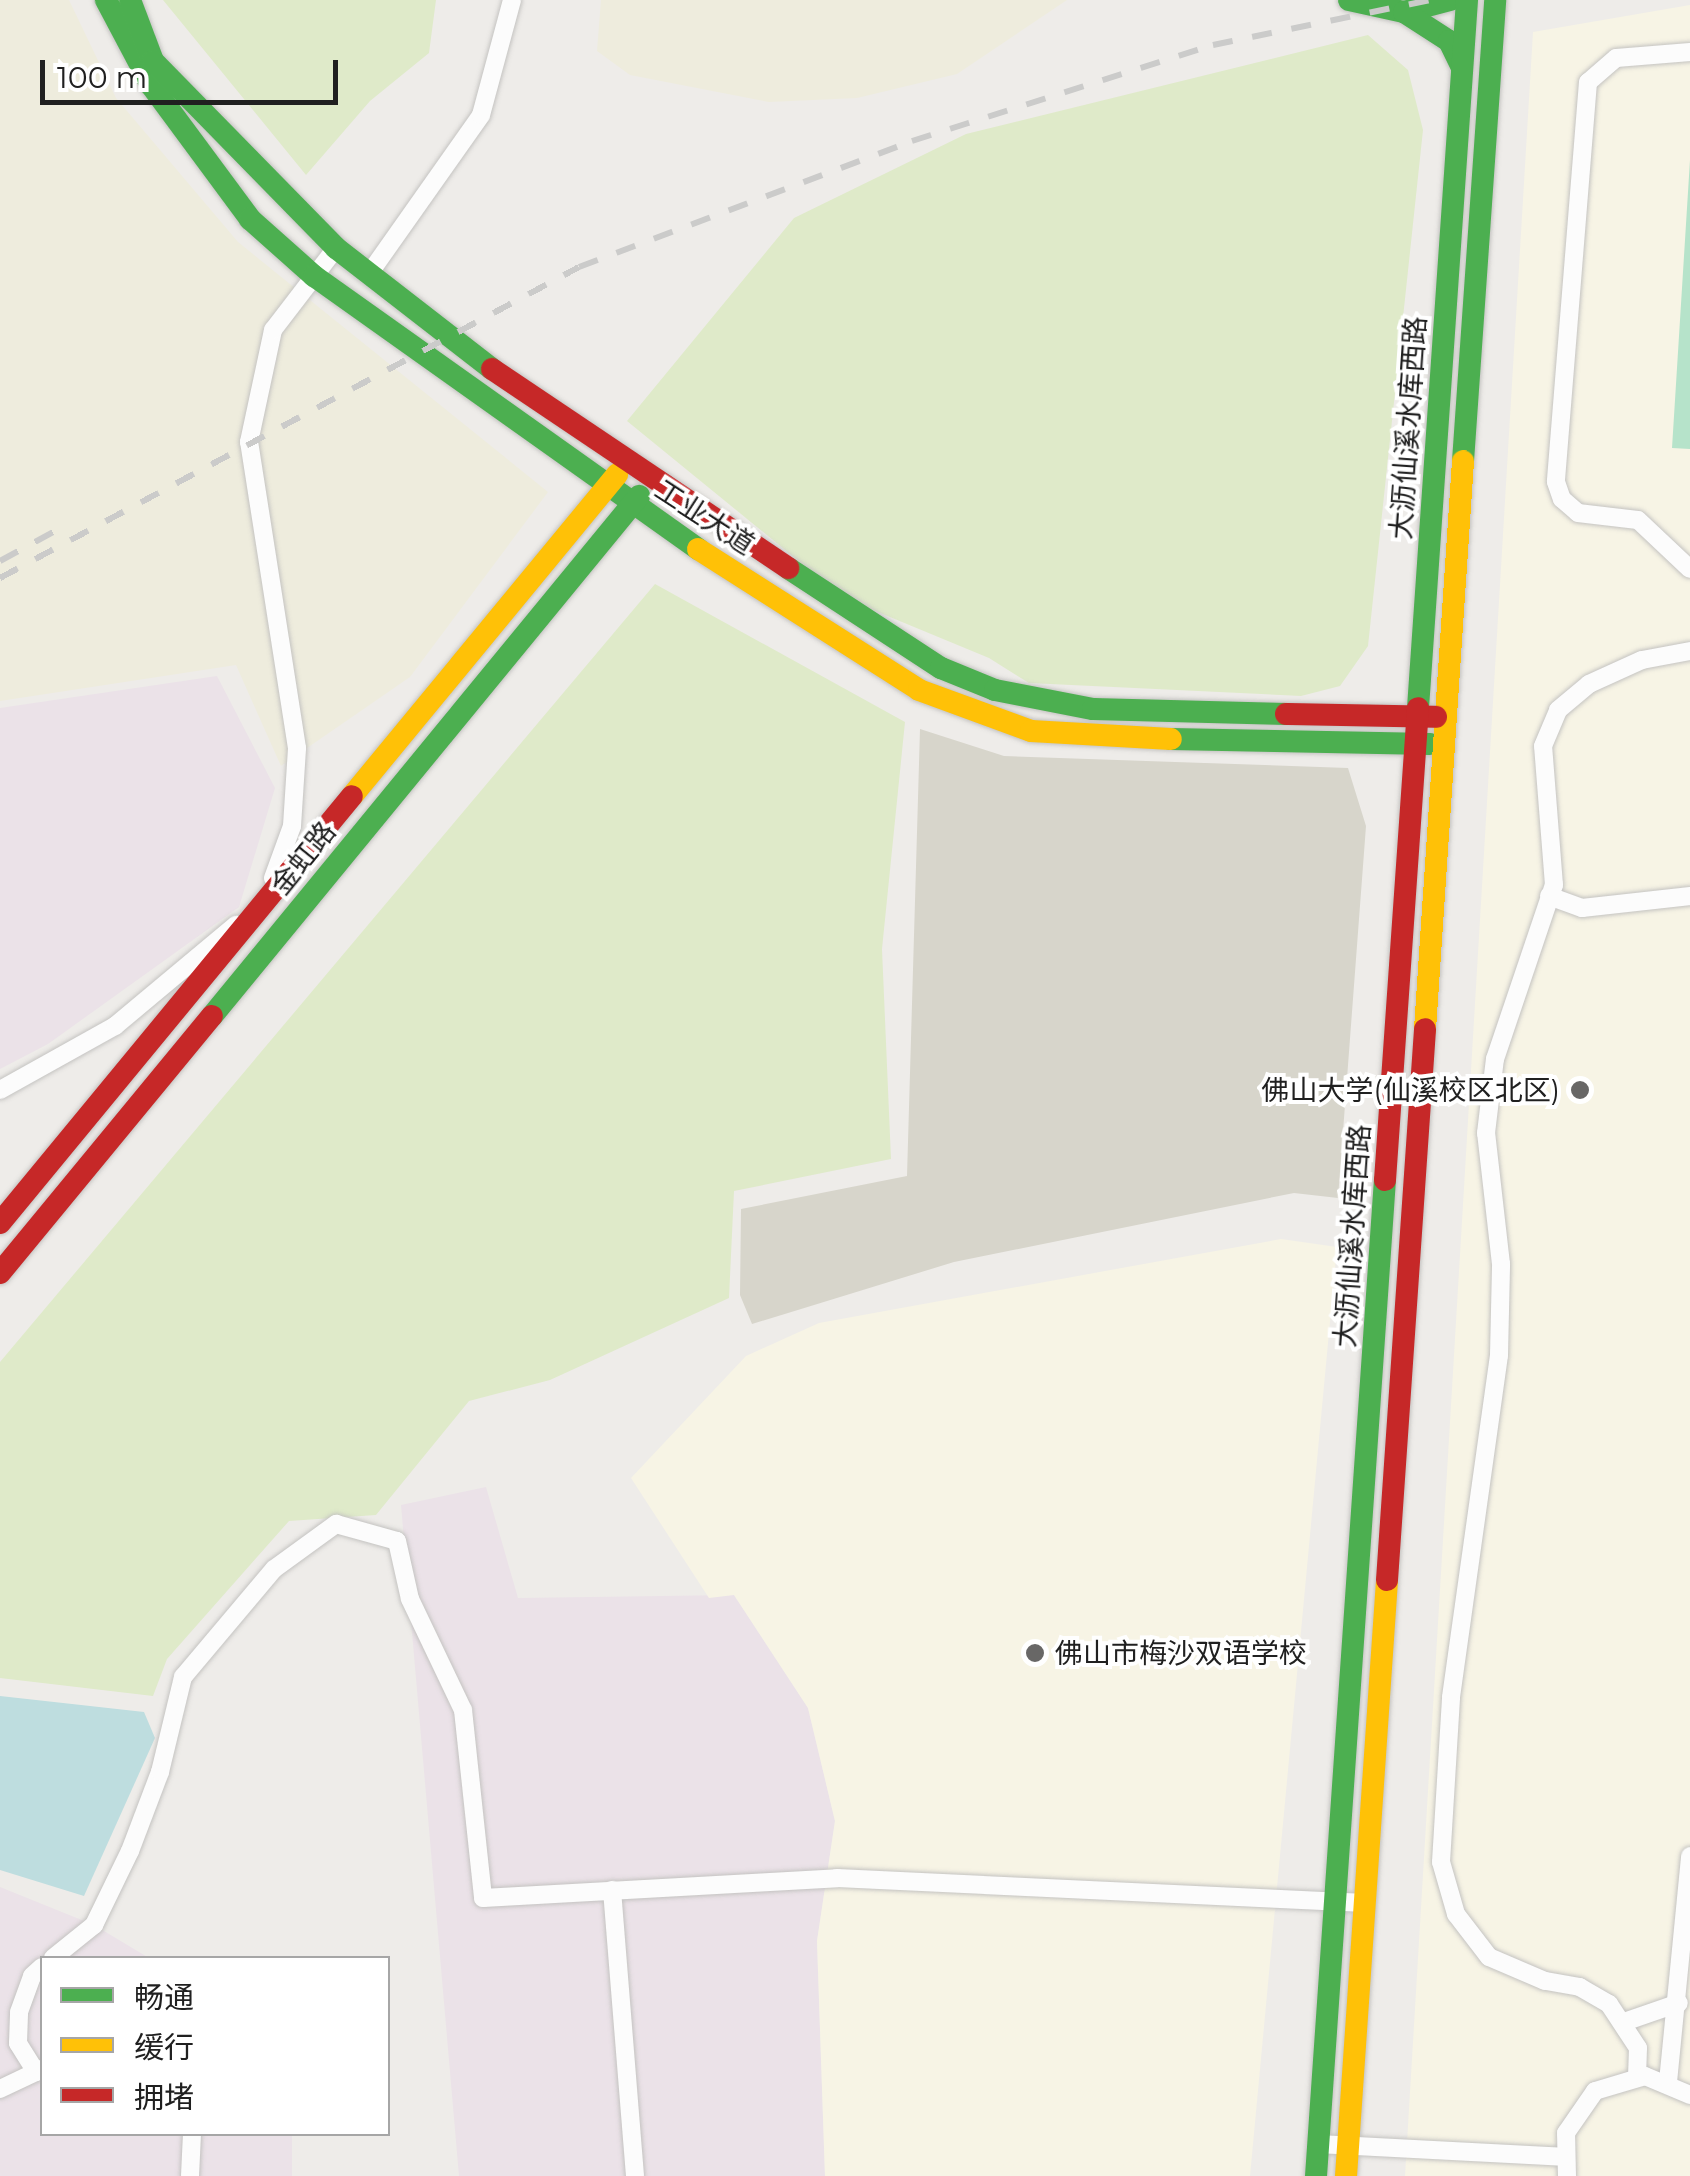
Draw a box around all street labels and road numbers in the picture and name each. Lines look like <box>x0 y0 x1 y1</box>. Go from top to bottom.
street label: 大沥仙溪水库西路 <box>1383 315 1433 541</box>
street label: 工业大道 <box>649 472 761 562</box>
street label: 金虹路 <box>264 815 342 901</box>
street label: 大沥仙溪水库西路 <box>1327 1123 1377 1349</box>

